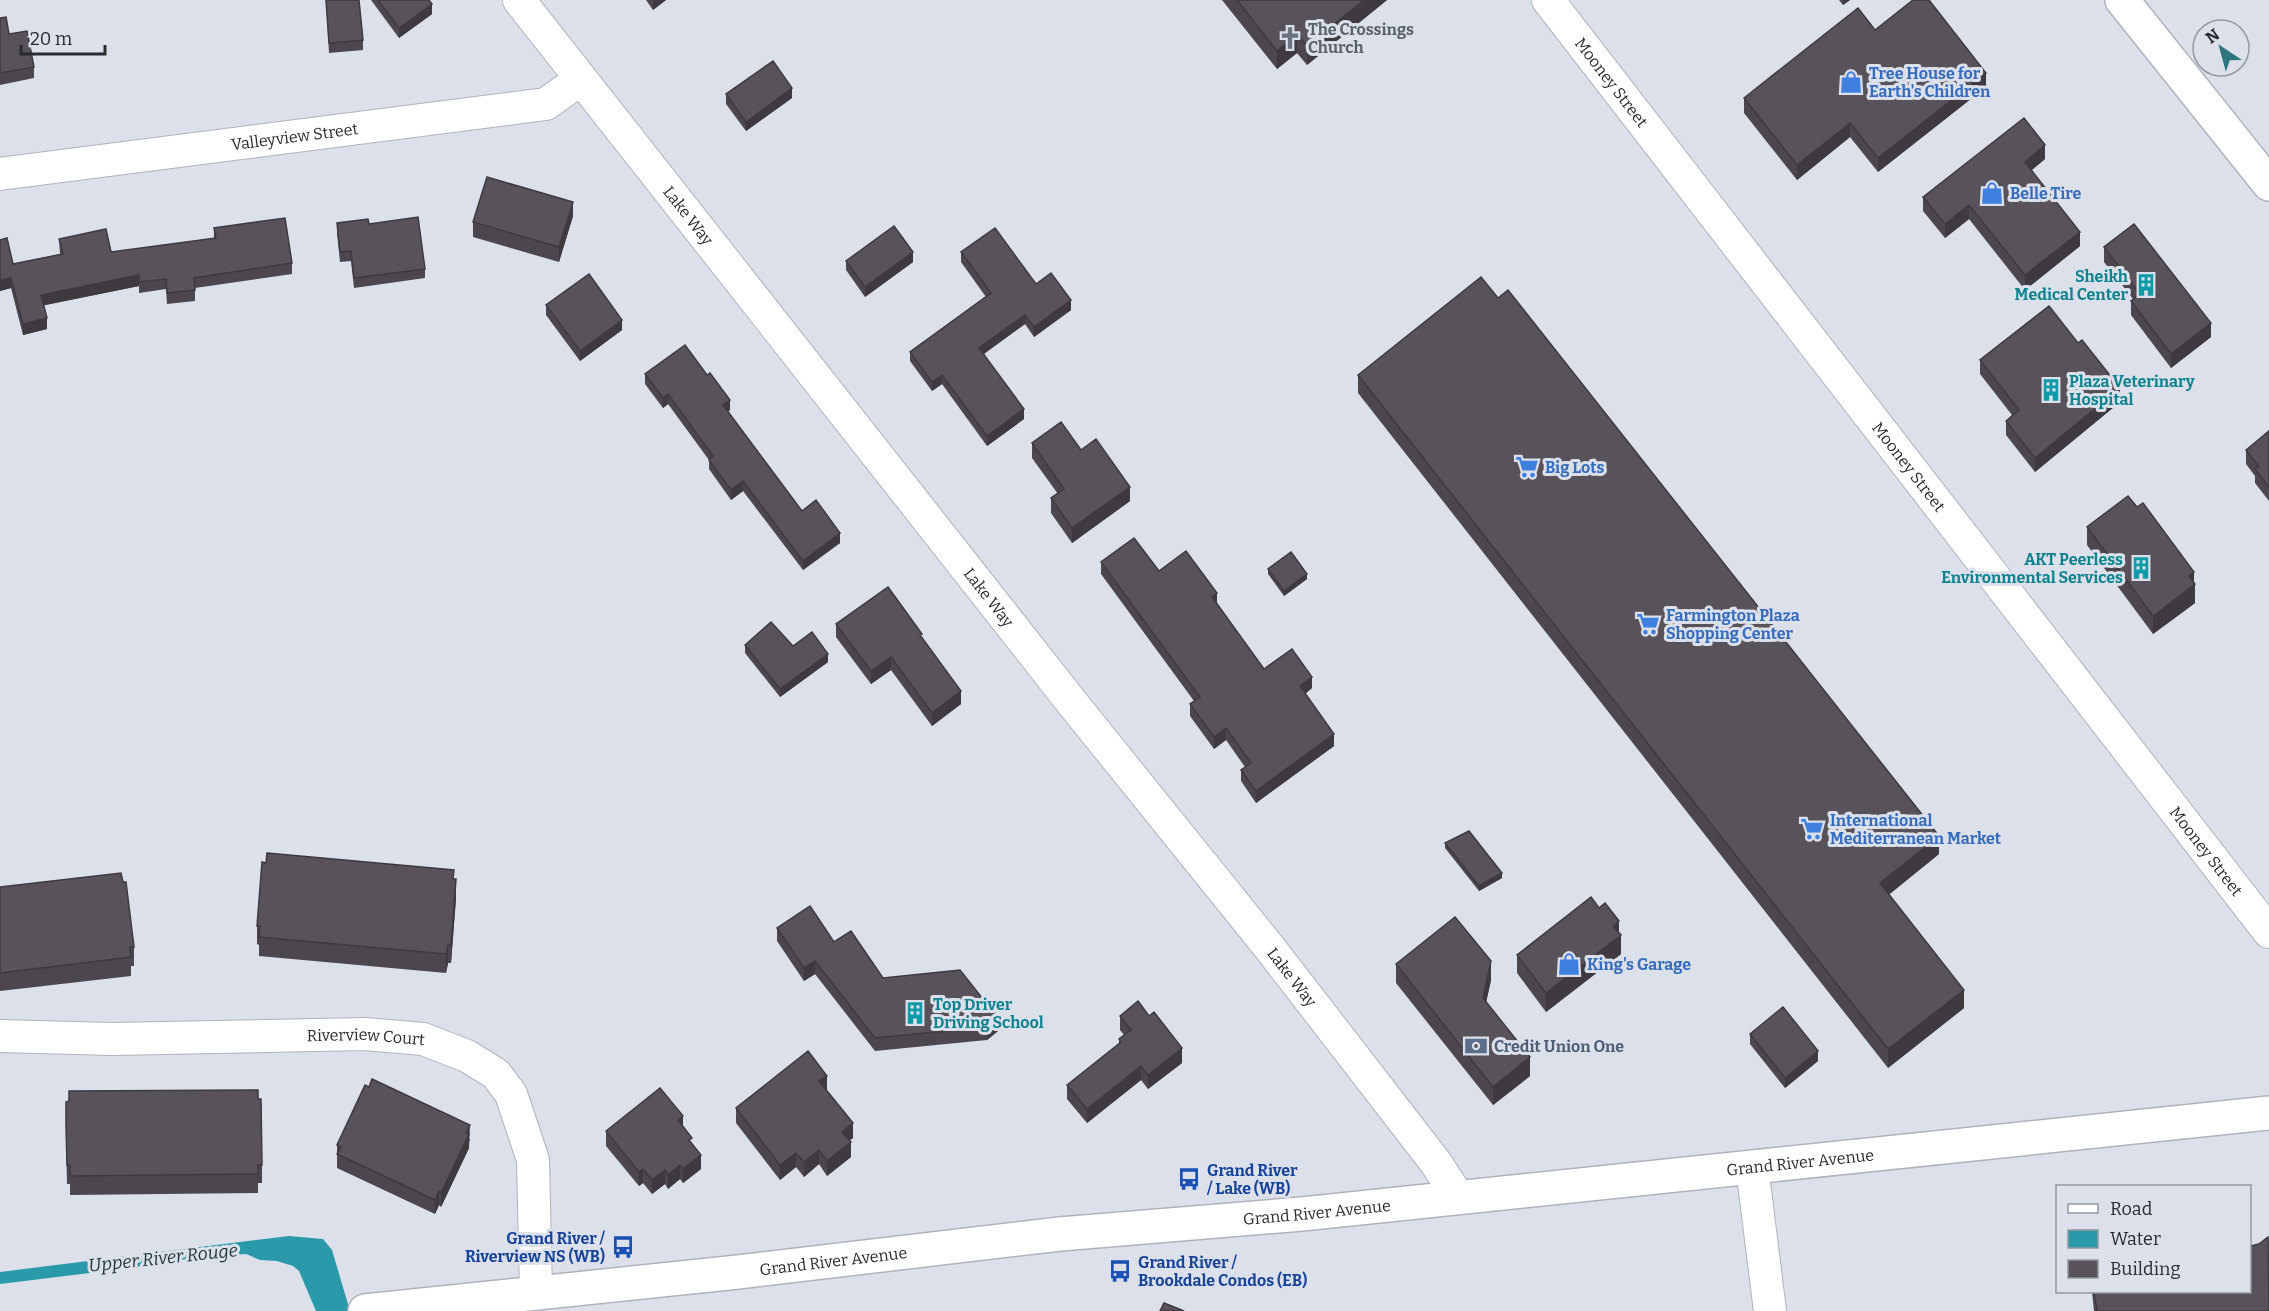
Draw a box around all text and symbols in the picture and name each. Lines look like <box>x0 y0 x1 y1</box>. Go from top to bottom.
scale bar <box>21 18 105 56</box>
north arrow <box>2191 18 2251 78</box>
place label: The Crossings Church <box>1308 20 1414 57</box>
church icon: The Crossings Church <box>1277 25 1303 51</box>
text: N <box>2202 25 2223 48</box>
text: 20 m <box>30 28 72 50</box>
street label: Mooney Street <box>1571 34 1652 131</box>
place label: Tree House for Earth's Children <box>1869 64 1991 101</box>
shop icon: Tree House for Earth's Children <box>1838 69 1864 95</box>
street label: Valleyview Street <box>230 119 359 154</box>
shop icon: Belle Tire <box>1979 180 2005 206</box>
street label: Lake Way <box>659 182 718 249</box>
place label: Belle Tire <box>2010 184 2082 203</box>
place label: Sheikh Medical Center <box>2015 267 2128 304</box>
building icon: Sheikh Medical Center <box>2133 272 2159 298</box>
place label: Plaza Veterinary Hospital <box>2069 372 2195 409</box>
building icon: Plaza Veterinary Hospital <box>2038 377 2064 403</box>
street label: Mooney Street <box>1869 418 1950 515</box>
supermarket icon: Big Lots <box>1514 454 1540 480</box>
place label: Big Lots <box>1545 458 1604 477</box>
place label: AKT Peerless Environmental Services <box>1941 550 2123 587</box>
building icon: AKT Peerless Environmental Services <box>2128 555 2154 581</box>
street label: Lake Way <box>960 564 1018 631</box>
place label: Farmington Plaza Shopping Center <box>1666 606 1800 643</box>
supermarket icon: Farmington Plaza Shopping Center <box>1635 611 1661 637</box>
street label: Mooney Street <box>2166 803 2247 900</box>
place label: International Mediterranean Market <box>1830 811 2002 848</box>
supermarket icon: International Mediterranean Market <box>1799 816 1825 842</box>
street label: Lake Way <box>1263 944 1321 1011</box>
shop icon: King's Garage <box>1556 951 1582 977</box>
place label: King's Garage <box>1587 955 1691 974</box>
place label: Top Driver Driving School <box>933 995 1044 1032</box>
building icon: Top Driver Driving School <box>902 1000 928 1026</box>
street label: Riverview Court <box>307 1024 426 1049</box>
bank icon: Credit Union One <box>1463 1033 1489 1059</box>
place label: Credit Union One <box>1494 1037 1624 1056</box>
street label: Grand River Avenue <box>1725 1145 1875 1179</box>
place label: Grand River / Lake (WB) <box>1206 1161 1298 1198</box>
bus stop icon: Grand River / Lake (WB) <box>1176 1166 1202 1192</box>
legend <box>2056 1185 2251 1293</box>
street label: Grand River Avenue <box>1242 1195 1392 1228</box>
text: Road <box>2110 1198 2153 1220</box>
text: Water <box>2110 1228 2161 1250</box>
place label: Grand River / Riverview NS (WB) <box>465 1229 606 1266</box>
bus stop icon: Grand River / Riverview NS (WB) <box>610 1234 636 1260</box>
water label: Upper River Rouge <box>87 1239 239 1277</box>
street label: Grand River Avenue <box>759 1243 908 1279</box>
place label: Grand River / Brookdale Condos (EB) <box>1138 1253 1307 1290</box>
bus stop icon: Grand River / Brookdale Condos (EB) <box>1107 1258 1133 1284</box>
text: Building <box>2110 1258 2181 1280</box>

